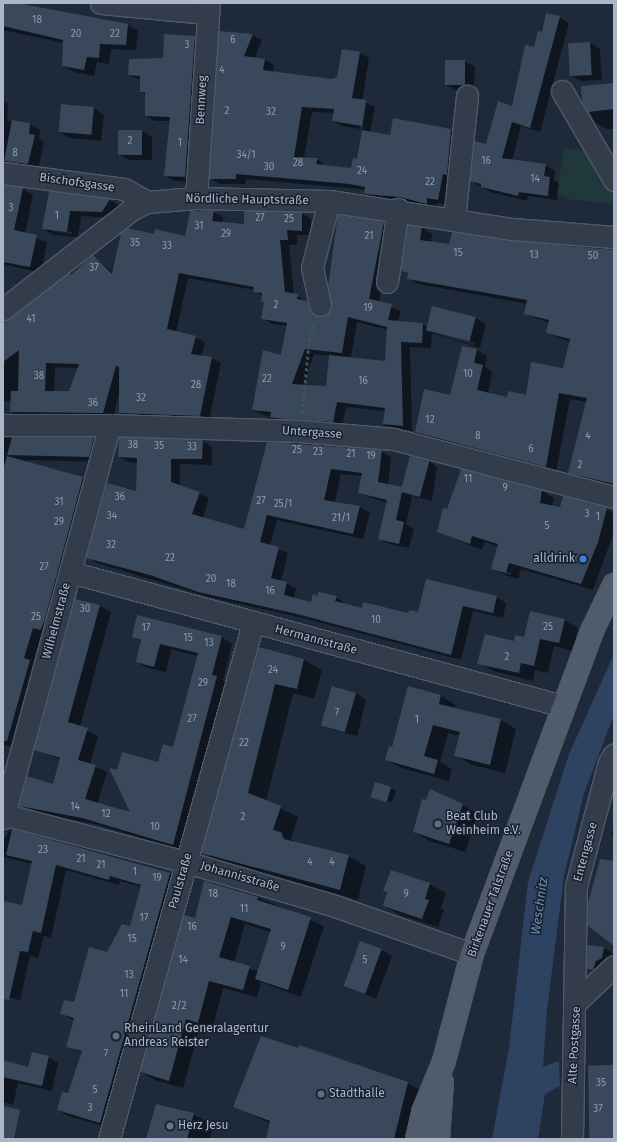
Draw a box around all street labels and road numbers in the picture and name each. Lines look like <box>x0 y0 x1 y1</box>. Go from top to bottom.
street label: Bennweg <box>194 75 210 125</box>
street label: Bischofsgasse <box>39 171 115 195</box>
street label: Nördliche Hauptstraße <box>185 192 309 208</box>
street label: Untergasse <box>281 424 343 442</box>
street label: Wilhelmstraße <box>40 581 74 661</box>
street label: Hermannstraße <box>273 622 359 658</box>
street label: Entengasse <box>571 821 601 883</box>
street label: Birkenauer Talstraße <box>465 849 517 959</box>
street label: Paulstraße <box>166 851 196 911</box>
street label: Johannisstraße <box>199 859 281 895</box>
street label: Alte Postgasse <box>566 1006 584 1084</box>

